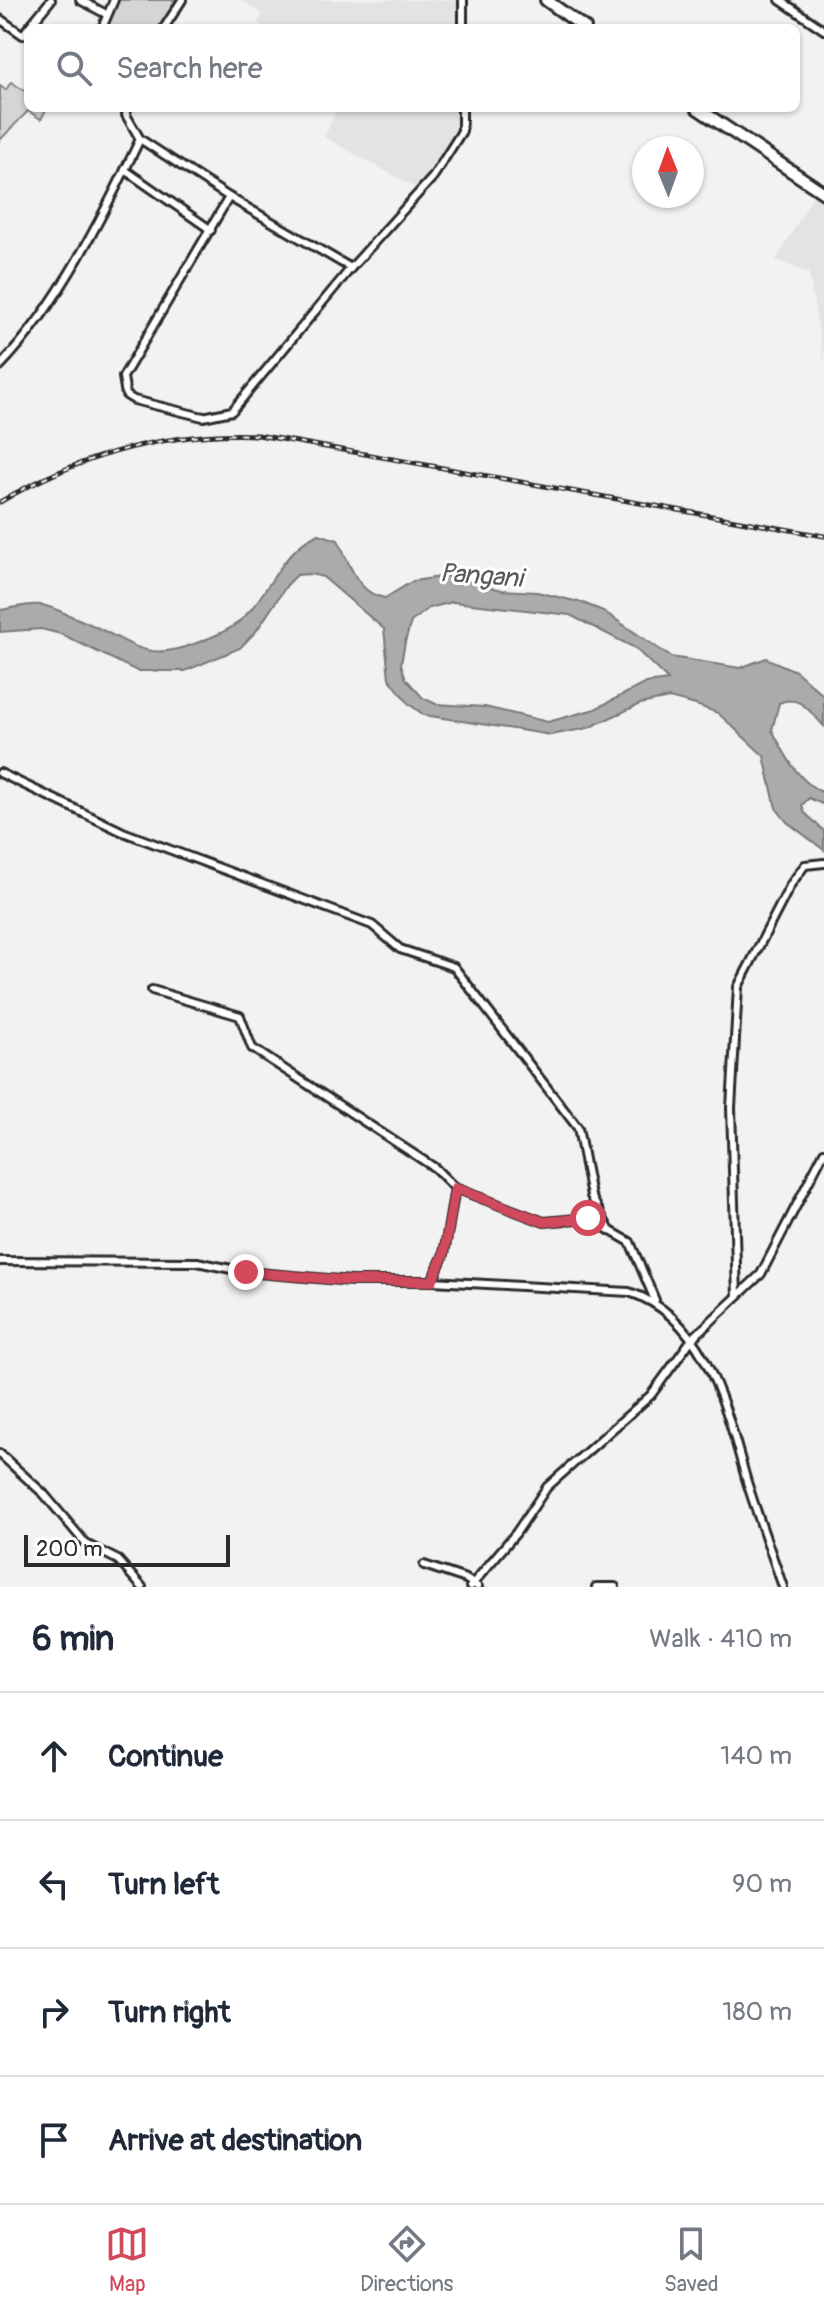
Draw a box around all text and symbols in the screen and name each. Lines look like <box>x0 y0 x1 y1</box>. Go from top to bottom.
search box <box>24 24 800 112</box>
icon: search <box>52 46 96 90</box>
text: Search here <box>116 50 263 87</box>
north arrow <box>632 136 704 208</box>
water label: Pangani <box>438 557 528 595</box>
route start <box>570 1200 606 1236</box>
route end <box>228 1254 264 1290</box>
scale bar <box>24 1531 230 1567</box>
text: 200 m <box>36 1535 103 1563</box>
text: 6 min <box>32 1618 114 1661</box>
text: Walk · 410 m <box>649 1623 792 1655</box>
icon: ahead <box>32 1734 76 1778</box>
text: Continue <box>108 1738 223 1775</box>
text: 140 m <box>720 1740 792 1772</box>
icon: left <box>32 1862 76 1906</box>
text: Turn left <box>108 1866 219 1903</box>
text: 90 m <box>732 1868 792 1900</box>
icon: right <box>32 1990 76 2034</box>
text: Turn right <box>108 1994 231 2031</box>
text: 180 m <box>722 1996 792 2028</box>
icon: arrive <box>32 2118 76 2162</box>
text: Arrive at destination <box>108 2122 362 2159</box>
tab: Map <box>105 2222 149 2298</box>
tab: Directions <box>360 2222 453 2298</box>
tab: Saved <box>664 2222 719 2298</box>

